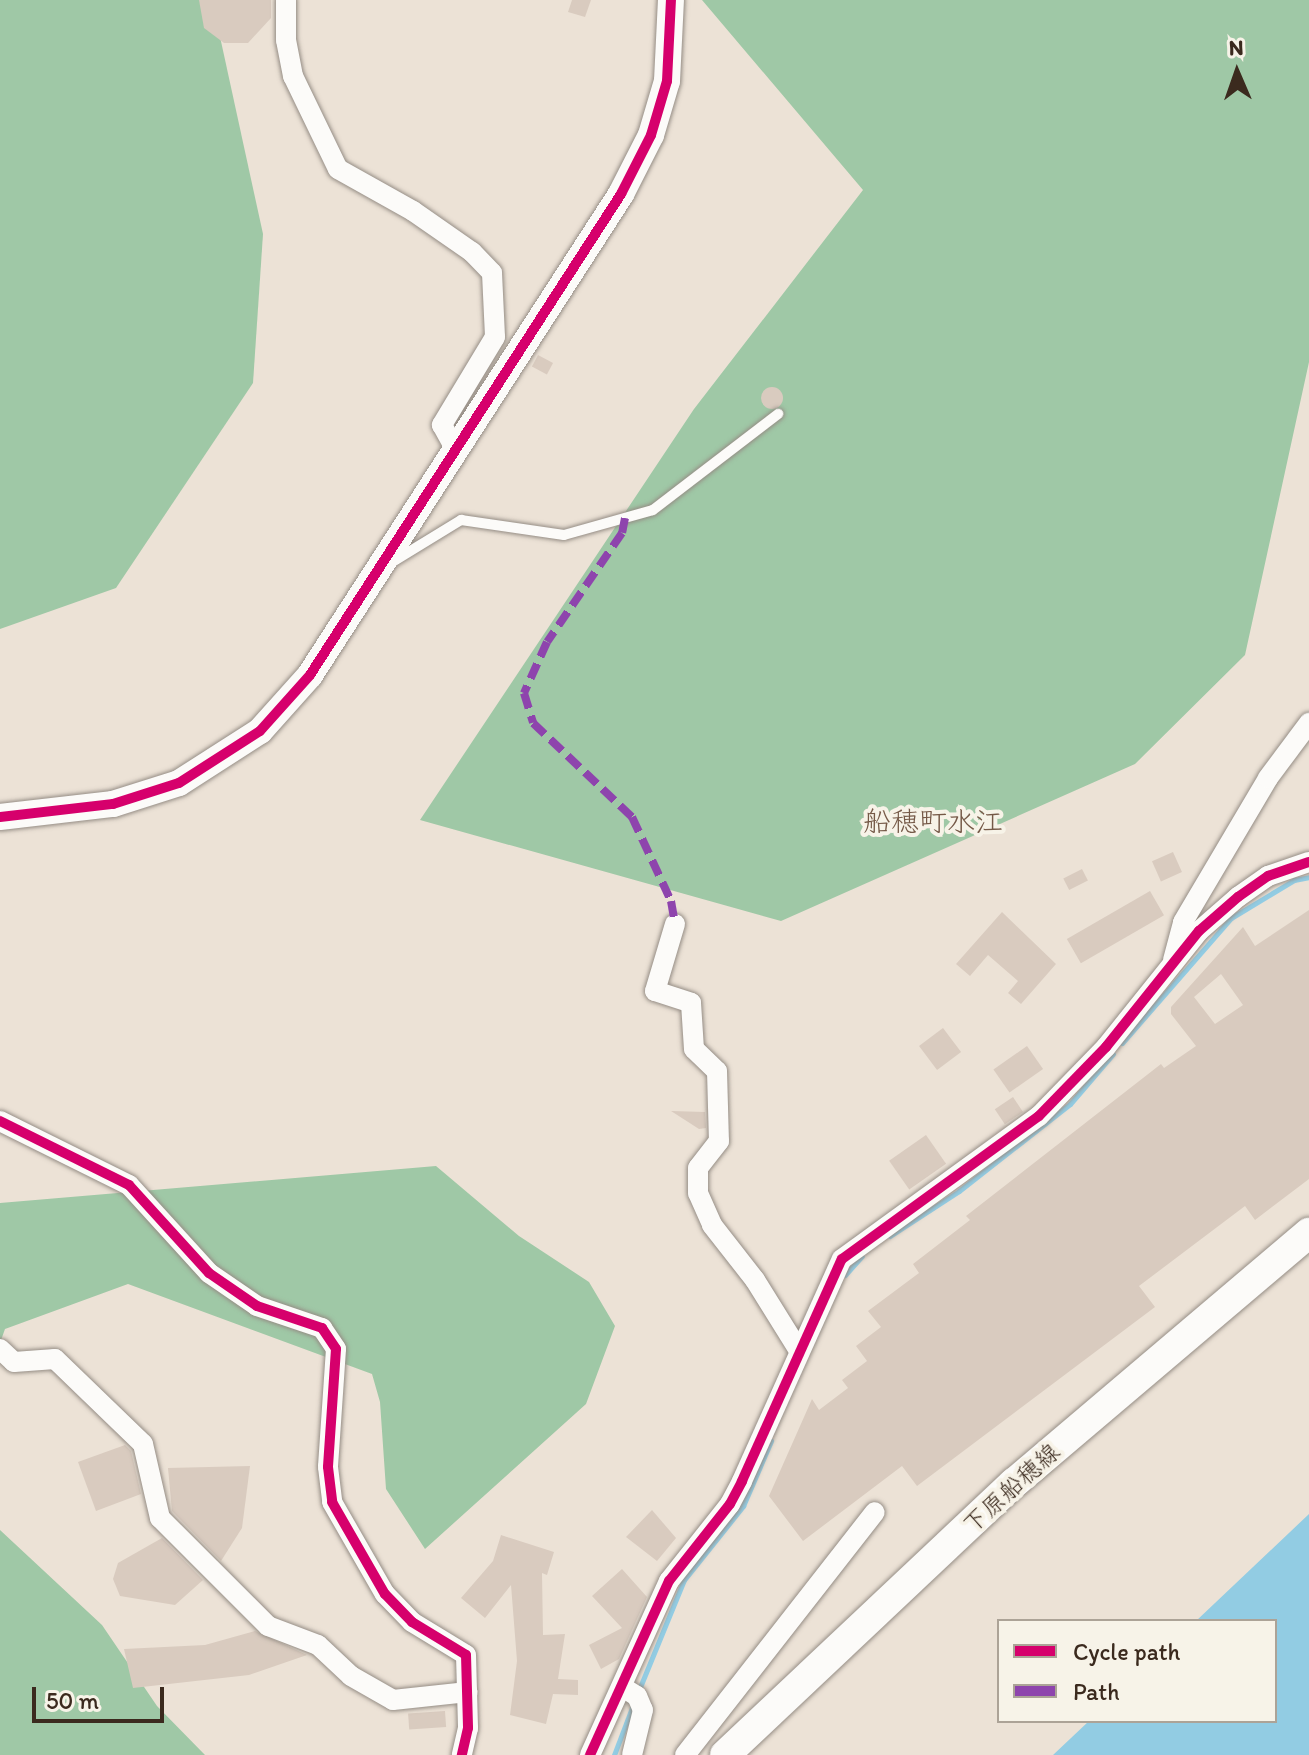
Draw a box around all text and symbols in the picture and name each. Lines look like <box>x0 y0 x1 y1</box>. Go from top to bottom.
north arrow <box>1197 32 1277 112</box>
text: N <box>1228 34 1244 61</box>
district label: 船穂町水江 <box>863 804 1003 838</box>
street label: 下原船穂線 <box>957 1437 1065 1539</box>
legend <box>997 1619 1277 1723</box>
text: Cycle path <box>1073 1637 1180 1666</box>
scale bar <box>36 1671 168 1721</box>
text: Path <box>1073 1677 1120 1706</box>
text: 50 m <box>46 1686 99 1715</box>

